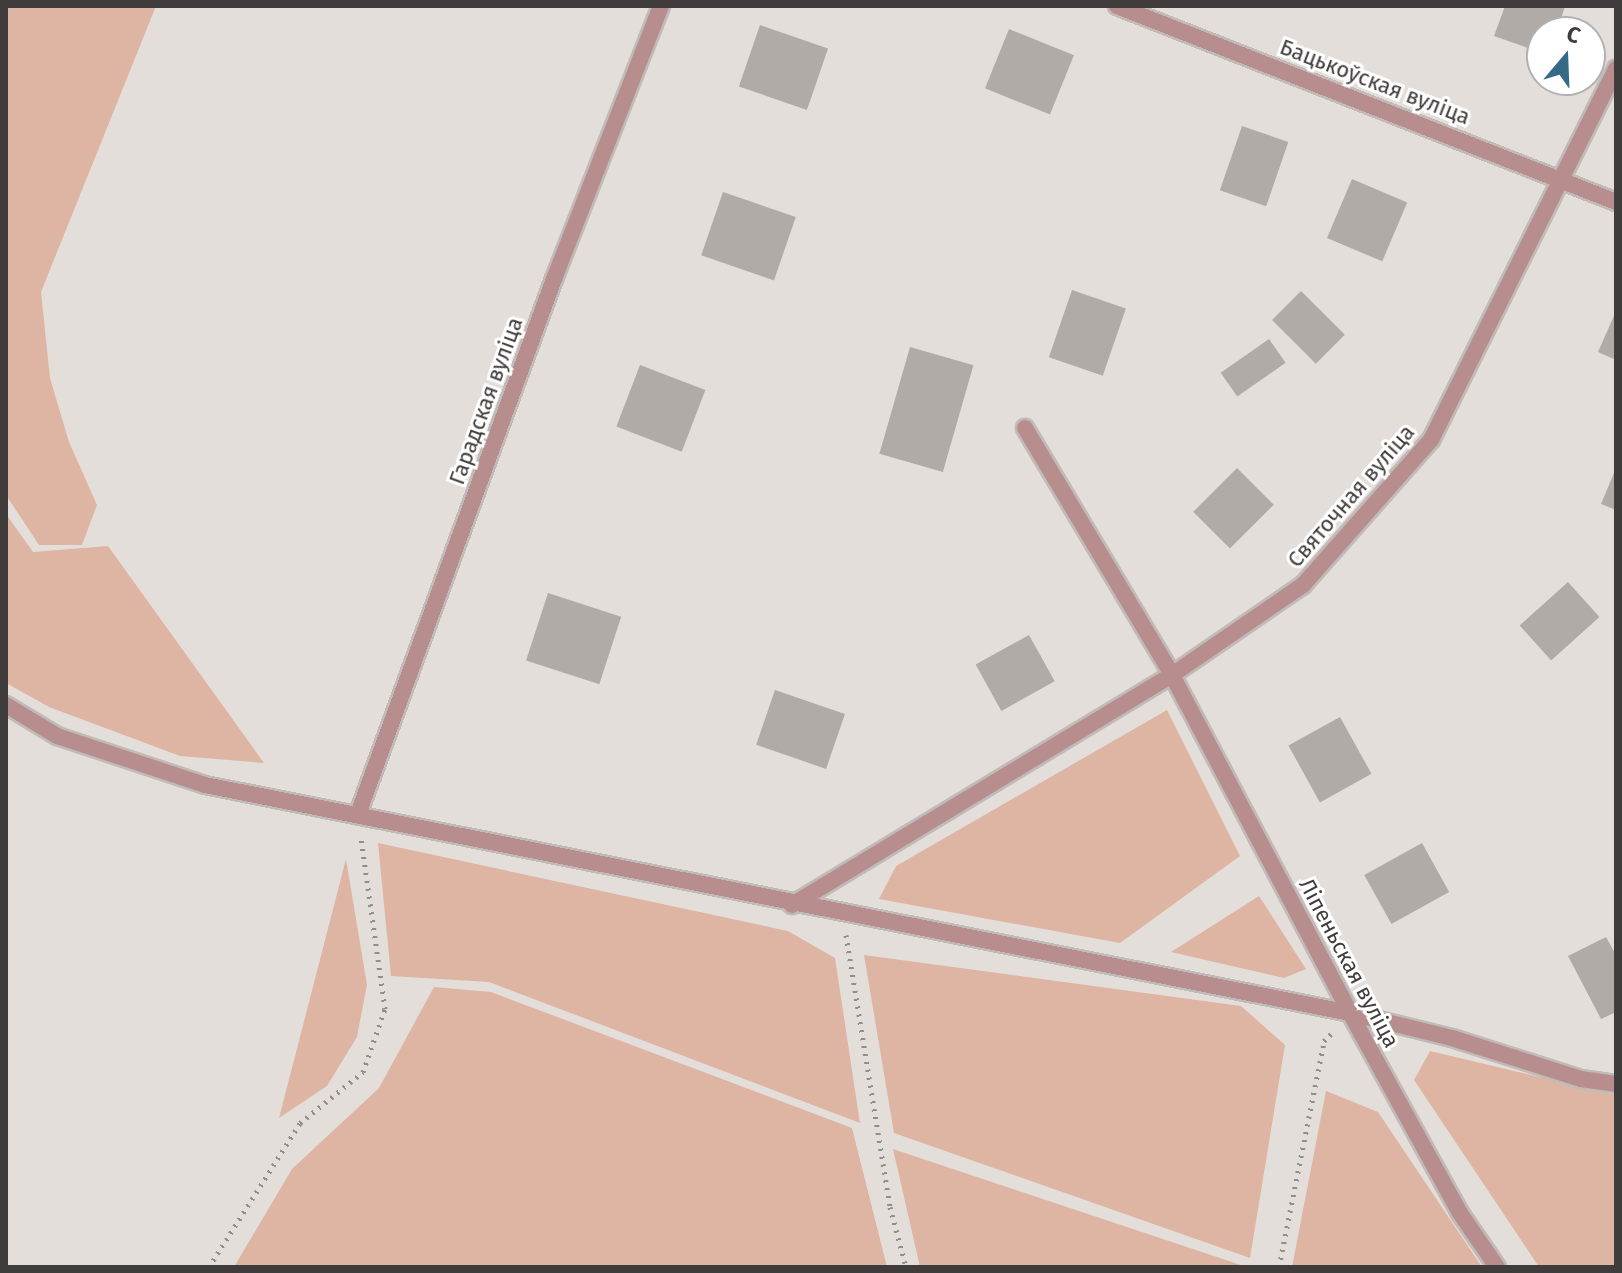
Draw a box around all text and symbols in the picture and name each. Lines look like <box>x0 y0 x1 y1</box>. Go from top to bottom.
north arrow <box>1526 16 1606 96</box>
text: С <box>1563 20 1584 50</box>
street label: Бацькоўская вуліца <box>1276 34 1474 130</box>
street label: Гарадская вуліца <box>444 314 528 488</box>
street label: Святочная вуліца <box>1282 419 1420 573</box>
street label: Ліпеньская вуліца <box>1293 874 1405 1052</box>

